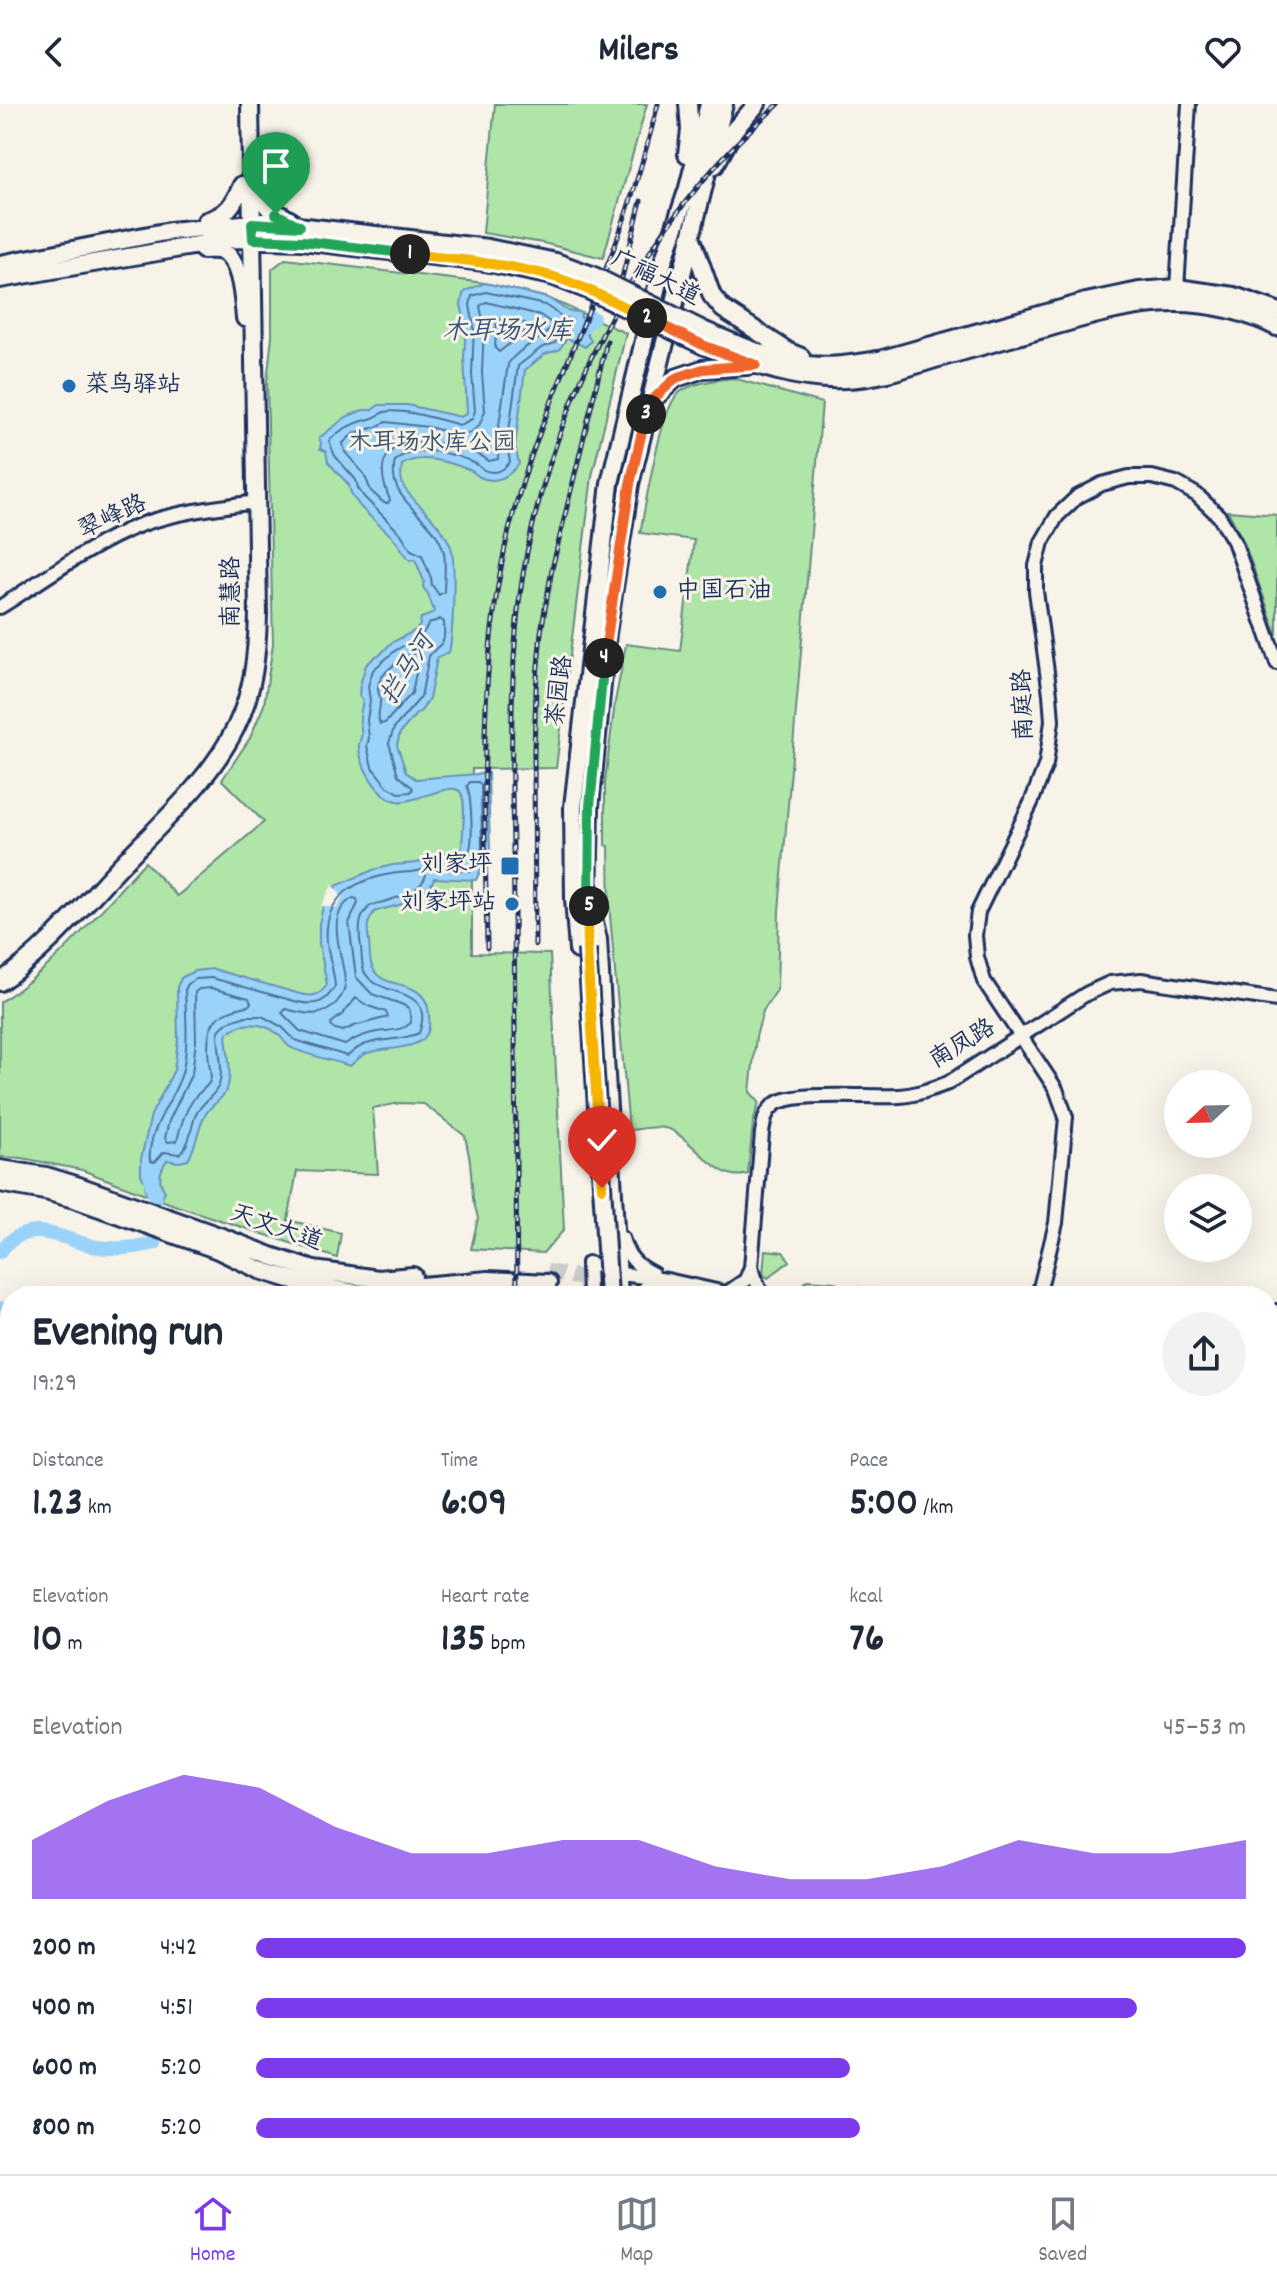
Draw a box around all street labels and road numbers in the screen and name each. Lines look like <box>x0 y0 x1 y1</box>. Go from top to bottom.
street label: 广福大道 <box>604 243 706 315</box>
street label: 翠峰路 <box>73 487 153 549</box>
street label: 南慧路 <box>216 556 250 628</box>
street label: 茶园路 <box>540 653 582 729</box>
street label: 南庭路 <box>1007 668 1043 742</box>
street label: 南凤路 <box>923 1012 1003 1078</box>
street label: 天文大道 <box>225 1197 327 1261</box>

